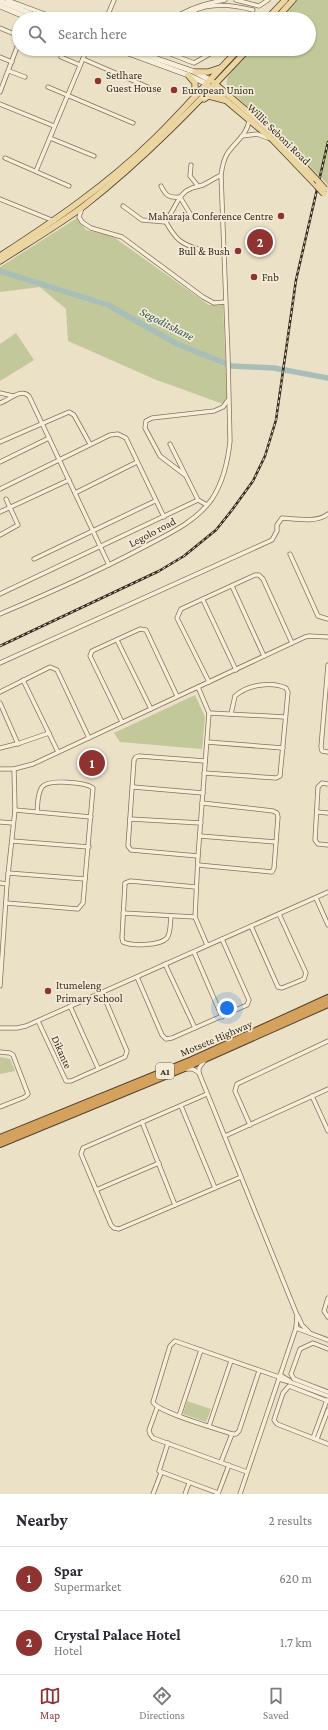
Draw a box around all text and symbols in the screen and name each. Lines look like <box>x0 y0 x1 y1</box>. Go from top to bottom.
search box <box>12 12 316 56</box>
icon: search <box>26 23 48 45</box>
text: Search here <box>58 26 127 42</box>
place label: Setlhare Guest House <box>106 69 161 94</box>
marker: Setlhare Guest House <box>93 76 103 86</box>
place label: European Union <box>182 84 254 97</box>
marker: European Union <box>169 85 179 95</box>
street label: Willie Seboni Road <box>245 101 313 167</box>
place label: Maharaja Conference Centre <box>148 210 273 223</box>
marker: Maharaja Conference Centre <box>276 211 286 221</box>
pin: 2 <box>247 227 273 257</box>
place label: Bull & Bush <box>179 245 230 257</box>
marker: Bull & Bush <box>233 246 243 256</box>
place label: Fnb <box>262 271 279 283</box>
marker: Fnb <box>249 272 259 282</box>
water label: Segoditshane <box>138 304 197 344</box>
street label: Legolo road <box>126 515 178 550</box>
pin: 1 <box>79 748 105 778</box>
place label: Itumeleng Primary School <box>56 979 123 1005</box>
marker: Itumeleng Primary School <box>43 986 53 996</box>
your location <box>217 998 237 1018</box>
street label: Motsete Highway <box>178 1017 255 1060</box>
street label: Dikante <box>49 1034 75 1070</box>
road number: A1 <box>156 1063 174 1079</box>
text: Nearby <box>16 1511 68 1530</box>
text: 2 results <box>269 1513 312 1528</box>
text: Spar <box>54 1563 83 1579</box>
text: 1 <box>27 1571 31 1586</box>
text: 620 m <box>279 1571 312 1586</box>
text: Supermarket <box>54 1579 121 1594</box>
text: Crystal Palace Hotel <box>54 1627 181 1643</box>
text: 2 <box>26 1635 32 1650</box>
text: 1.7 km <box>280 1635 312 1650</box>
text: Hotel <box>54 1643 82 1658</box>
tab: Map <box>39 1685 61 1721</box>
tab: Directions <box>139 1685 185 1721</box>
tab: Saved <box>263 1685 289 1721</box>

